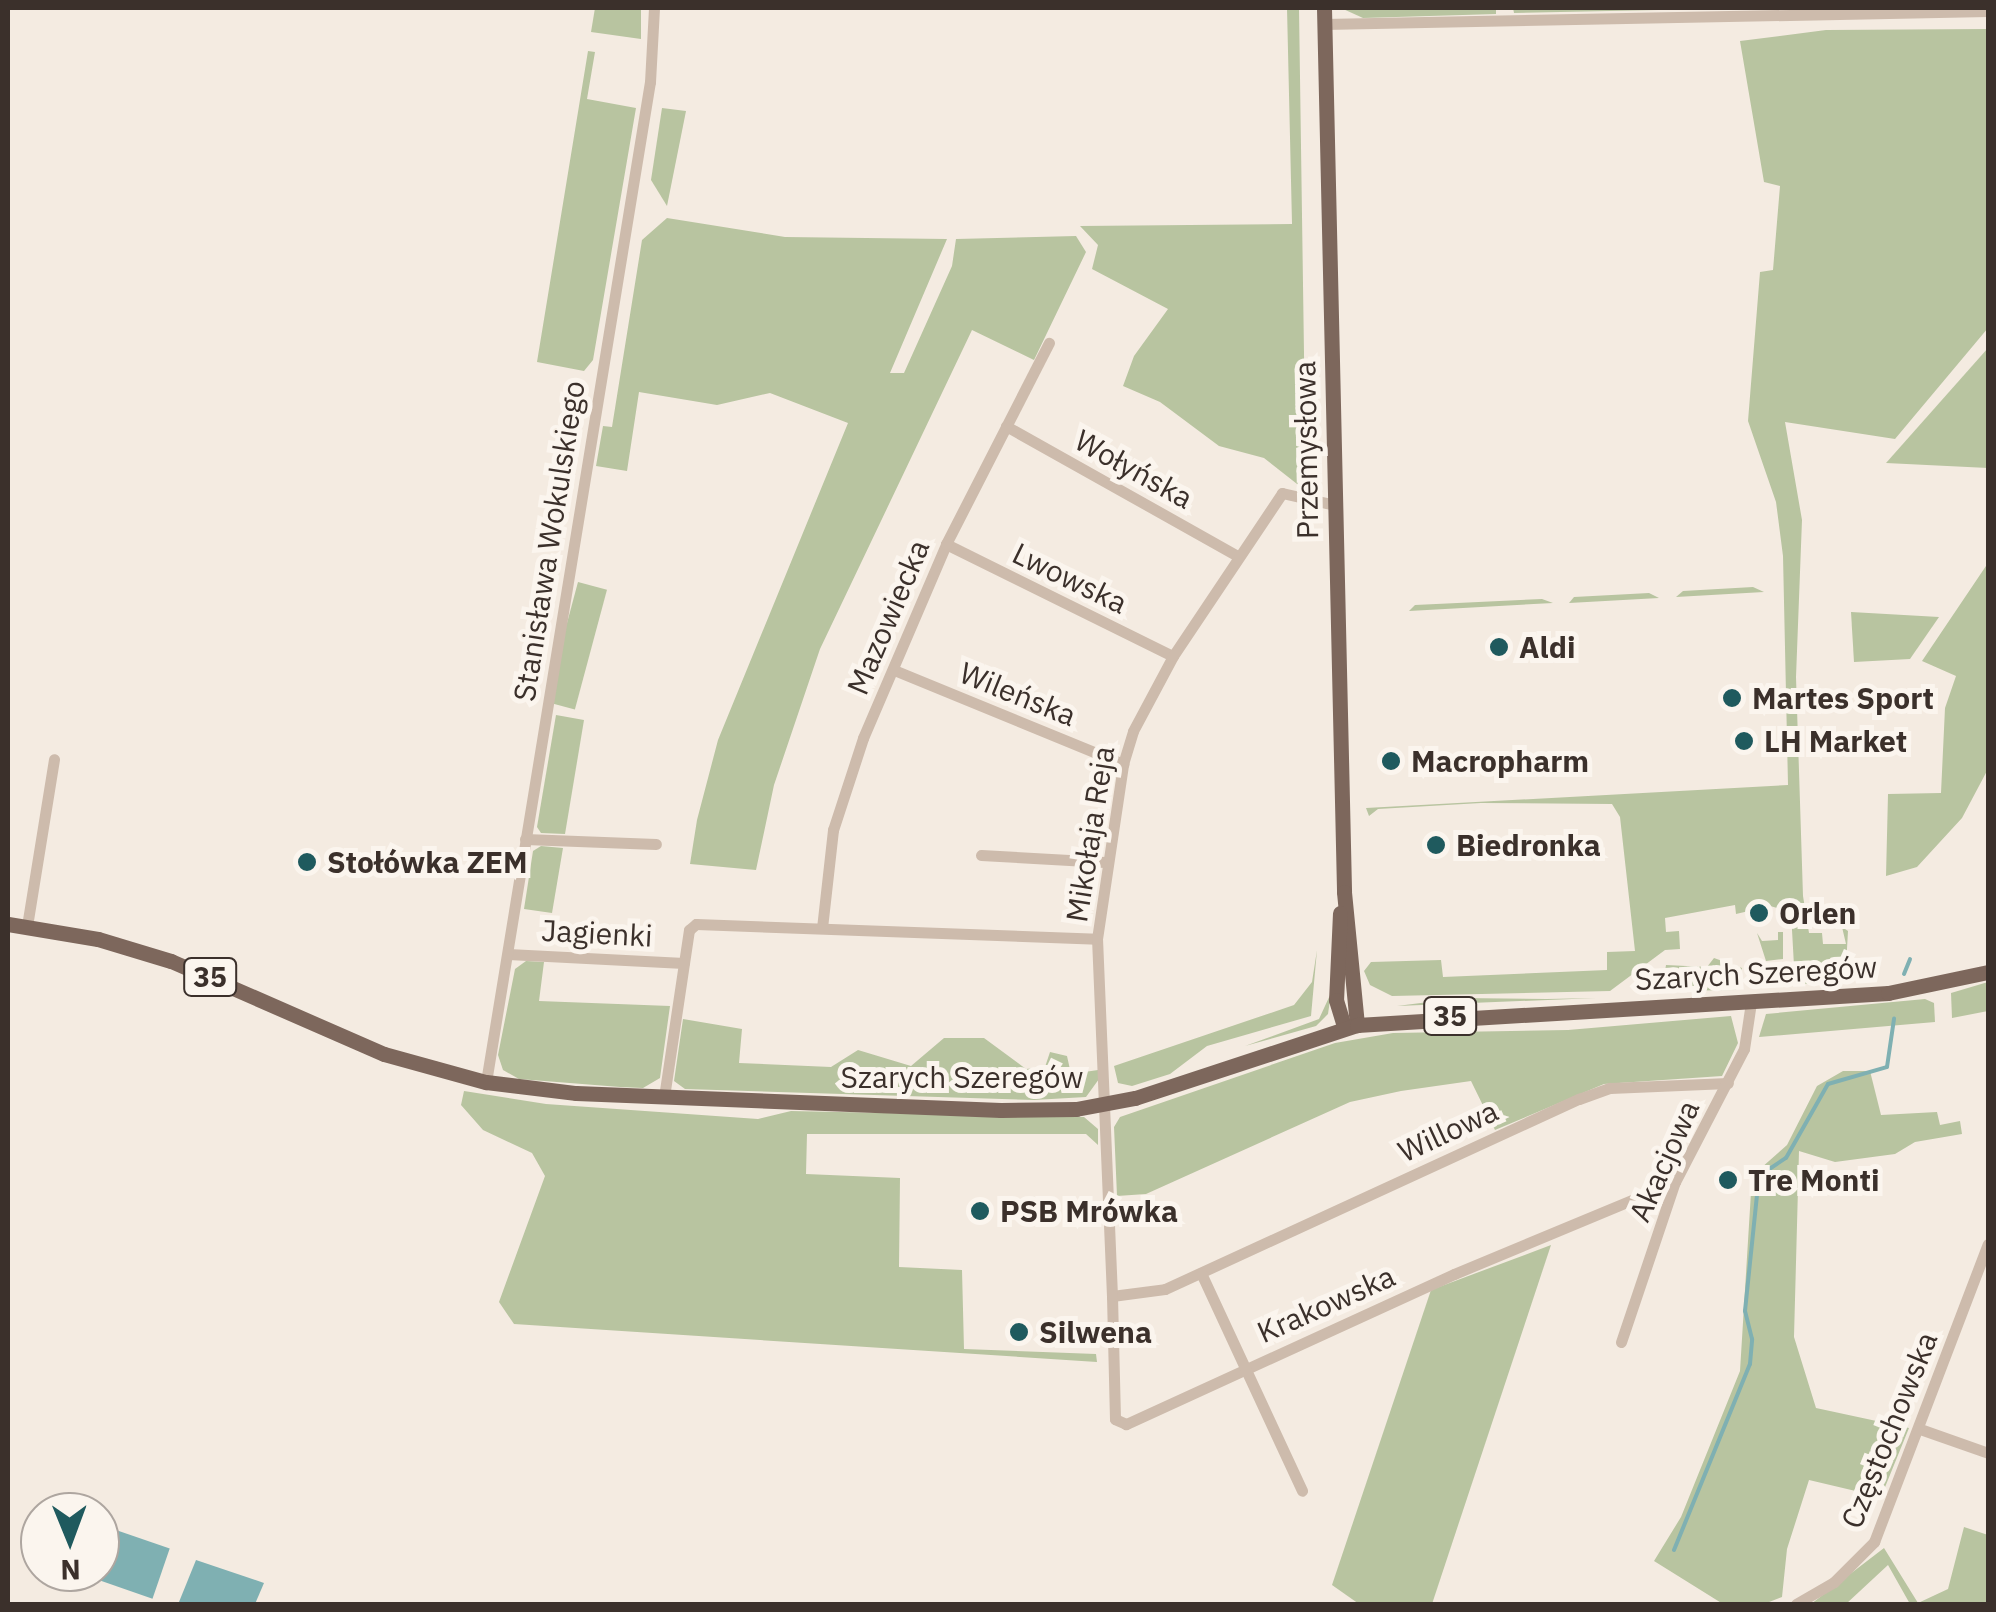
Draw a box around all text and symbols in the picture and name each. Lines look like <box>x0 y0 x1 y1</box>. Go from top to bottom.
street label: Przemysłowa <box>1286 361 1326 539</box>
street label: Stanisława Wokulskiego <box>506 378 592 704</box>
street label: Wołyńska <box>1069 422 1199 516</box>
street label: Mazowiecka <box>839 534 937 700</box>
street label: Lwowska <box>1007 535 1133 621</box>
place label: Aldi <box>1519 629 1575 665</box>
marker: Aldi <box>1488 636 1510 658</box>
street label: Wileńska <box>955 654 1081 734</box>
place label: Martes Sport <box>1752 680 1934 716</box>
marker: Martes Sport <box>1721 687 1743 709</box>
place label: LH Market <box>1764 723 1907 759</box>
marker: LH Market <box>1733 730 1755 752</box>
street label: Mikołaja Reja <box>1058 743 1122 925</box>
place label: Macropharm <box>1411 743 1589 779</box>
marker: Macropharm <box>1380 750 1402 772</box>
place label: Biedronka <box>1456 827 1601 863</box>
marker: Biedronka <box>1425 834 1447 856</box>
place label: Stołówka ZEM <box>327 844 528 880</box>
marker: Stołówka ZEM <box>296 851 318 873</box>
place label: Orlen <box>1779 895 1856 931</box>
marker: Orlen <box>1748 902 1770 924</box>
street label: Jagienki <box>540 912 654 954</box>
street label: Szarych Szeregów <box>1634 949 1878 997</box>
road number: 35 <box>182 954 238 1000</box>
road number: 35 <box>1422 993 1478 1039</box>
street label: Szarych Szeregów <box>841 1059 1083 1095</box>
street label: Willowa <box>1392 1092 1504 1170</box>
street label: Akacjowa <box>1621 1095 1707 1227</box>
place label: Tre Monti <box>1748 1162 1880 1198</box>
marker: Tre Monti <box>1717 1169 1739 1191</box>
place label: PSB Mrówka <box>1000 1193 1178 1229</box>
marker: PSB Mrówka <box>969 1200 991 1222</box>
street label: Krakowska <box>1252 1258 1400 1350</box>
place label: Silwena <box>1039 1314 1152 1350</box>
marker: Silwena <box>1008 1321 1030 1343</box>
street label: Częstochowska <box>1833 1327 1945 1533</box>
north arrow <box>20 1492 120 1592</box>
text: N <box>60 1552 81 1589</box>

